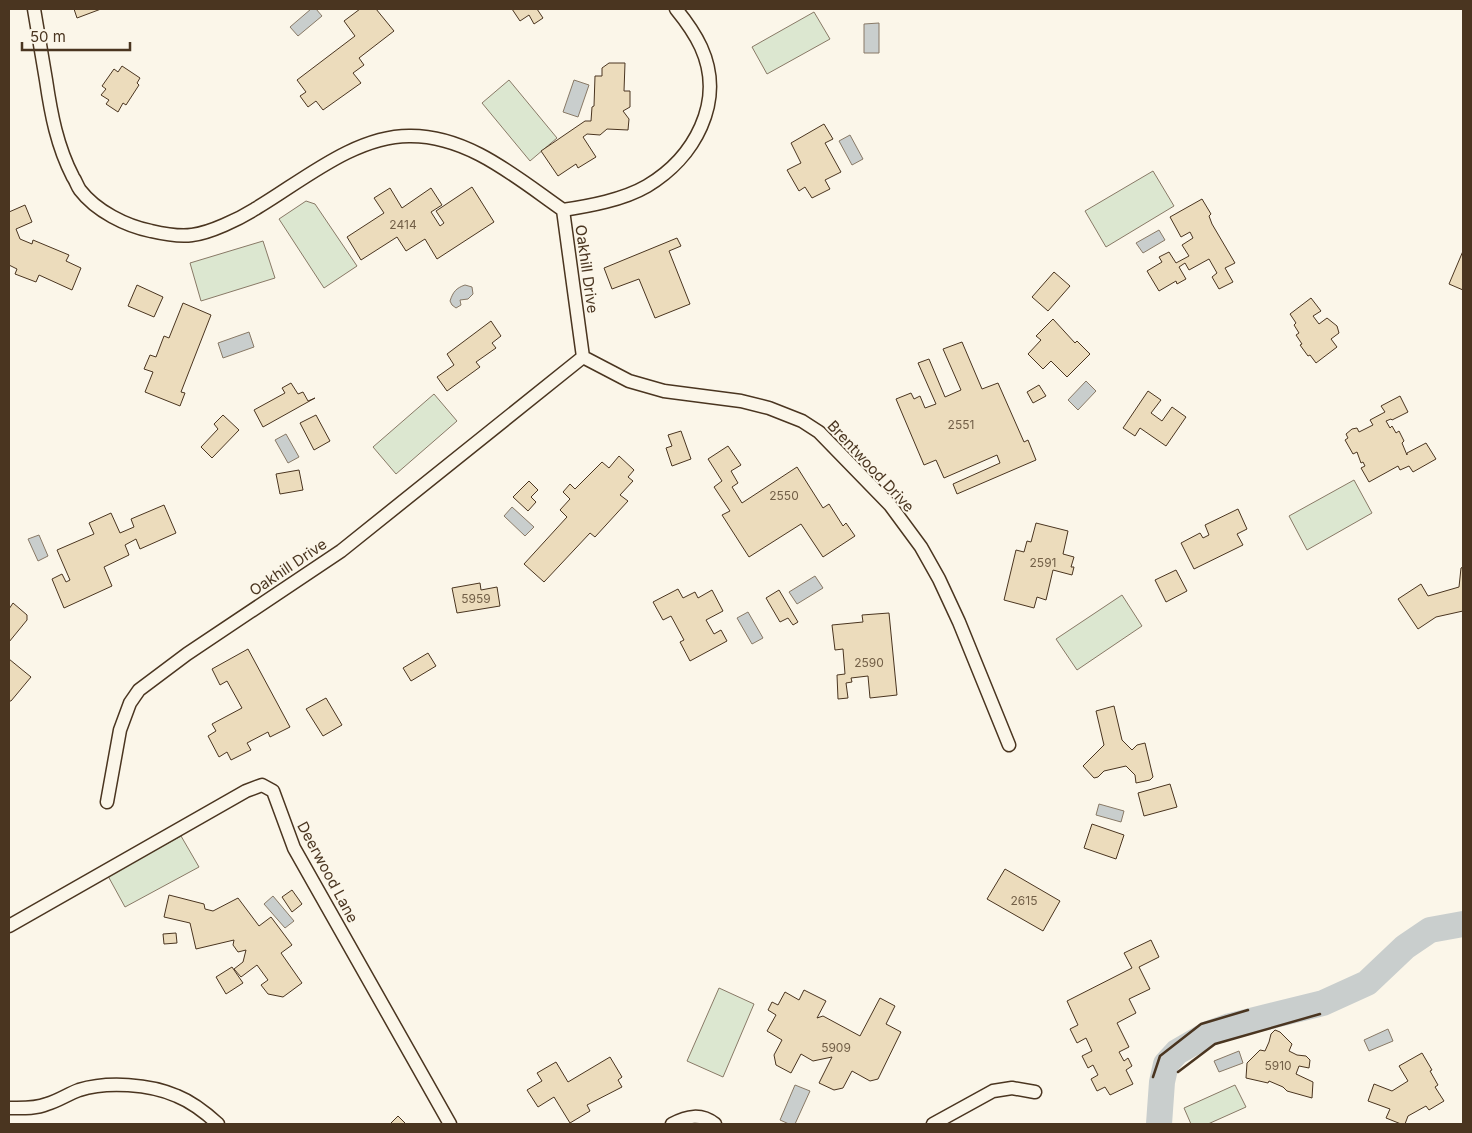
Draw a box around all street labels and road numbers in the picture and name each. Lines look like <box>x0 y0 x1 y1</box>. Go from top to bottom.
street label: Oakhill Drive <box>571 223 603 315</box>
street label: Brentwood Drive <box>824 416 918 516</box>
street label: Oakhill Drive <box>246 534 330 600</box>
street label: Deerwood Lane <box>293 818 363 926</box>

